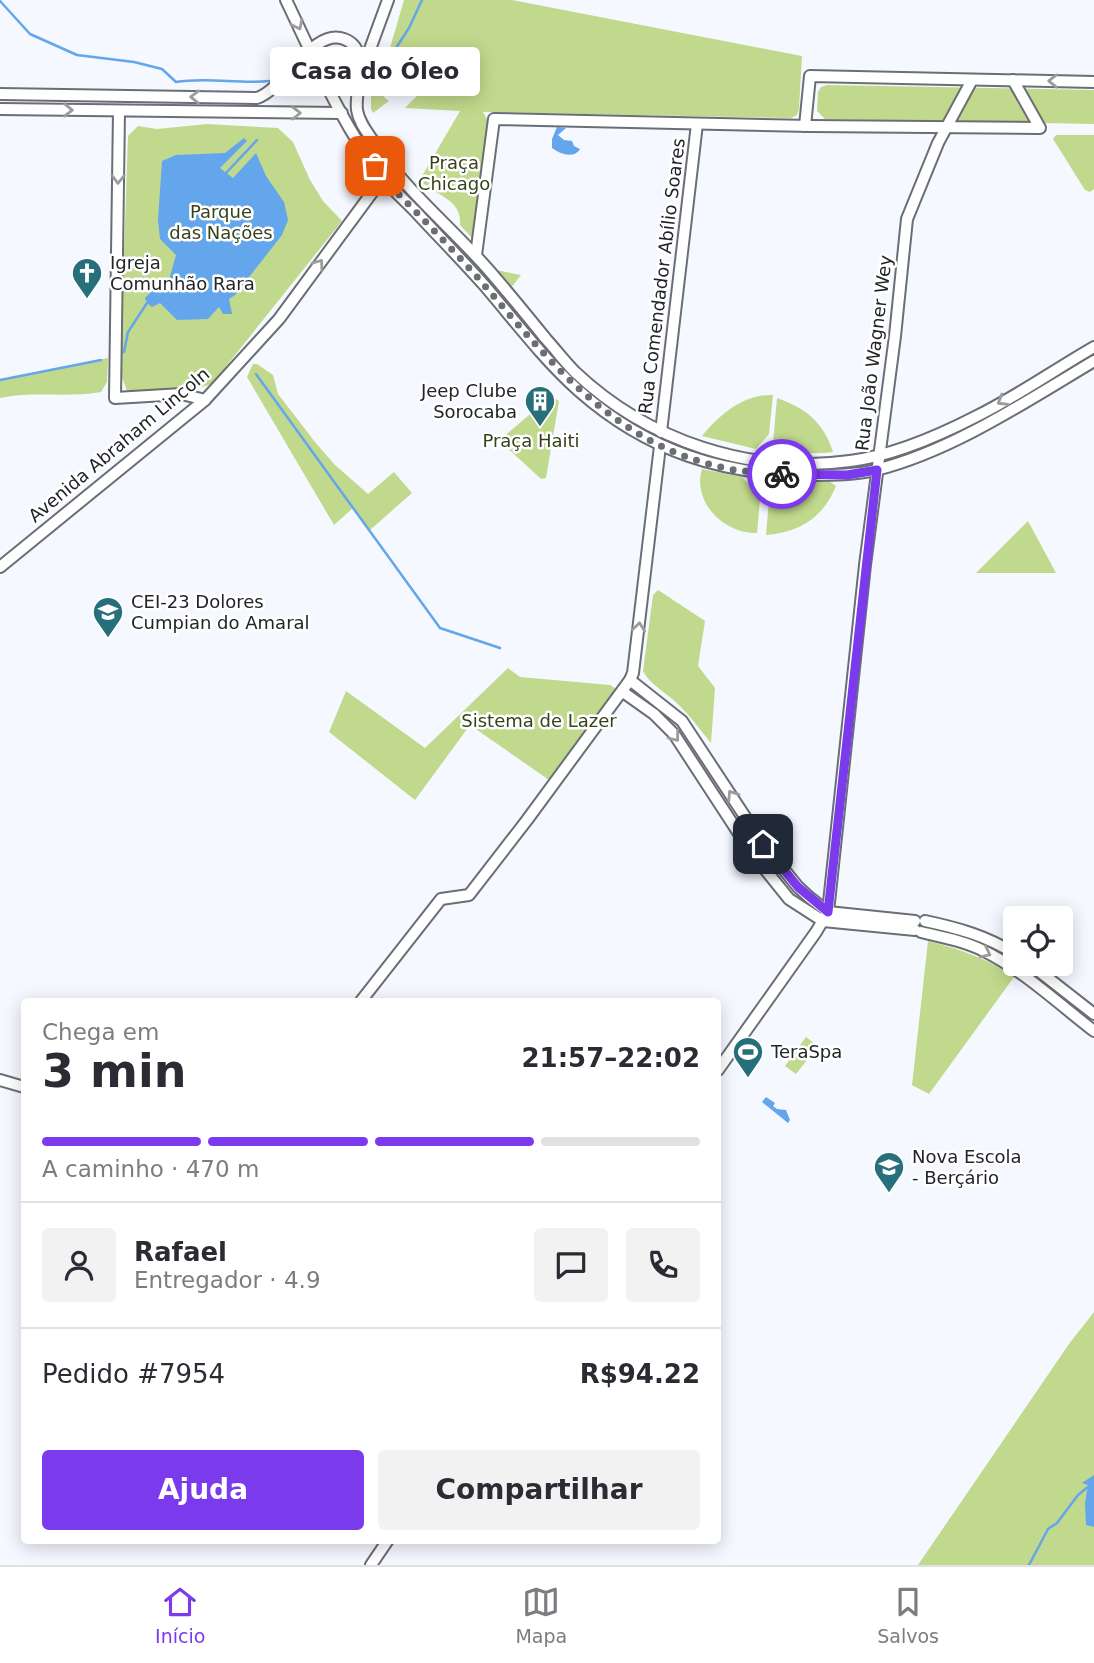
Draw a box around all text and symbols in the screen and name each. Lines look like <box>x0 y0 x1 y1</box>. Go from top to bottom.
one-way arrow <box>290 18 304 30</box>
callout: Casa do Óleo <box>270 47 480 96</box>
text: Casa do Óleo <box>291 58 459 84</box>
one-way arrow <box>1048 73 1058 89</box>
one-way arrow <box>189 89 199 105</box>
one-way arrow <box>63 102 74 118</box>
one-way arrow <box>291 105 301 121</box>
pin <box>345 136 405 196</box>
street label: Rua Comendador Abílio Soares <box>634 137 689 415</box>
icon: bag <box>356 147 394 185</box>
park label: Praça Chicago <box>418 152 490 194</box>
one-way arrow <box>110 174 126 185</box>
park label: Parque das Nações <box>169 201 273 243</box>
place label: Igreja Comunhão Rara <box>110 252 255 294</box>
street label: Rua João Wagner Wey <box>851 253 896 452</box>
church icon: Igreja Comunhão Rara <box>70 256 104 300</box>
one-way arrow <box>311 259 323 272</box>
street label: Avenida Abraham Lincoln <box>24 363 213 526</box>
place label: Jeep Clube Sorocaba <box>420 380 517 422</box>
building icon: Jeep Clube Sorocaba <box>523 384 557 428</box>
one-way arrow <box>996 393 1009 406</box>
park label: Praça Haiti <box>482 430 580 451</box>
courier <box>747 439 817 509</box>
icon: bike <box>763 455 801 493</box>
place label: CEI-23 Dolores Cumpian do Amaral <box>131 591 310 633</box>
school or university icon: CEI-23 Dolores Cumpian do Amaral <box>91 595 125 639</box>
one-way arrow <box>632 621 647 633</box>
park label: Sistema de Lazer <box>461 710 617 731</box>
one-way arrow <box>666 729 679 741</box>
one-way arrow <box>727 790 740 803</box>
pin <box>733 814 793 874</box>
icon: home <box>744 825 782 863</box>
map controls <box>1003 906 1073 976</box>
button: locate <box>1003 906 1073 976</box>
one-way arrow <box>979 944 991 958</box>
text: Chega em <box>42 1019 159 1045</box>
sports icon: TeraSpa <box>731 1035 765 1079</box>
place label: TeraSpa <box>770 1041 842 1062</box>
text: 21:57–22:02 <box>521 1043 700 1073</box>
text: 3 min <box>42 1044 186 1098</box>
place label: Nova Escola - Berçário <box>912 1146 1022 1188</box>
school or university icon: Nova Escola - Berçário <box>872 1150 906 1194</box>
text: A caminho · 470 m <box>42 1156 259 1182</box>
button: person <box>42 1228 116 1302</box>
button: chat <box>534 1228 608 1302</box>
button: phone <box>626 1228 700 1302</box>
text: Rafael <box>134 1237 227 1267</box>
text: Entregador · 4.9 <box>134 1267 321 1293</box>
text: Pedido #7954 <box>42 1359 225 1389</box>
text: R$94.22 <box>580 1359 700 1389</box>
button: Ajuda <box>42 1450 364 1530</box>
button: Compartilhar <box>378 1450 700 1530</box>
tab: Início <box>155 1583 205 1647</box>
tab: Mapa <box>515 1583 567 1647</box>
tab: Salvos <box>877 1583 939 1647</box>

